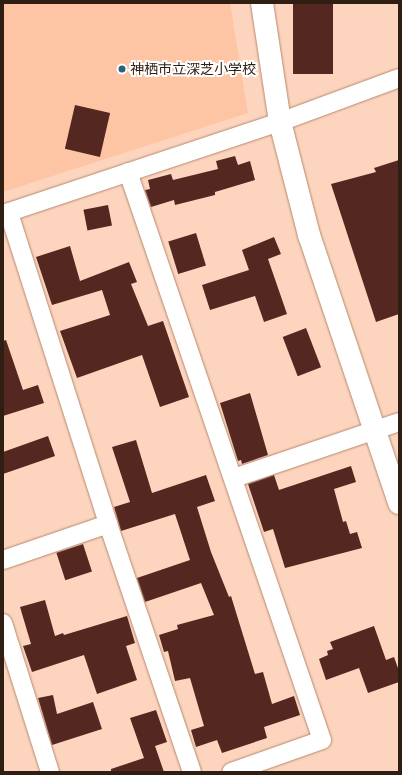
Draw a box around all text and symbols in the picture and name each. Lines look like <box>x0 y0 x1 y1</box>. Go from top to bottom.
place label: 神栖市立深芝小学校 <box>130 61 256 77</box>
marker: 神栖市立深芝小学校 <box>117 64 127 74</box>

